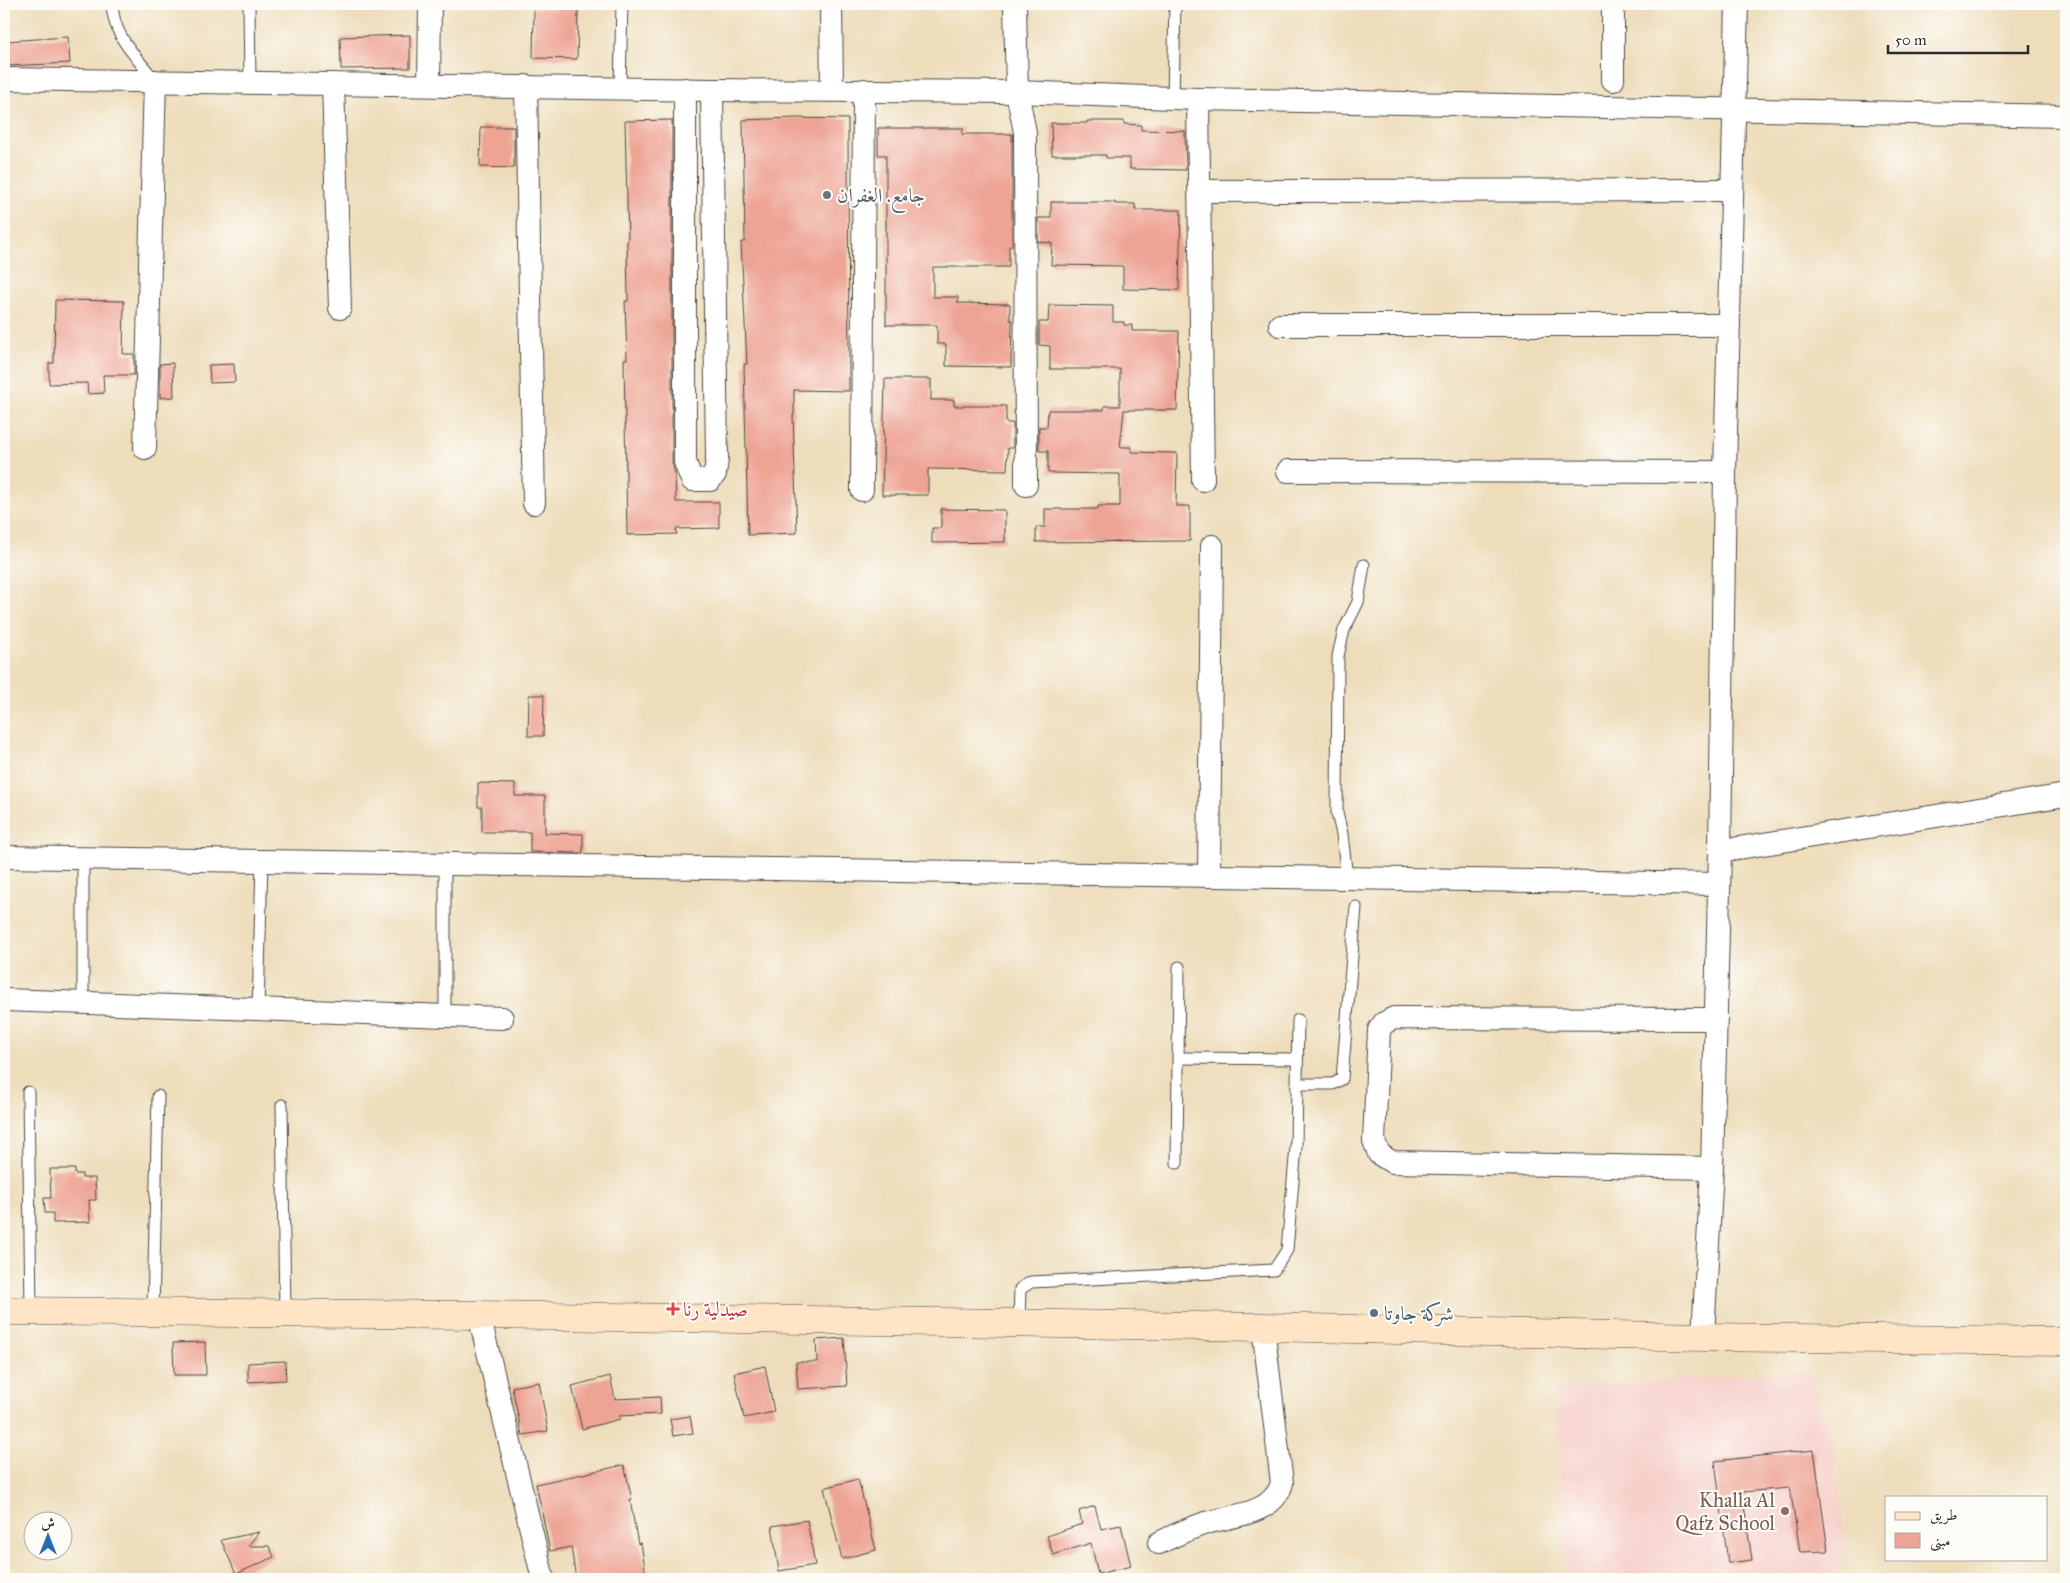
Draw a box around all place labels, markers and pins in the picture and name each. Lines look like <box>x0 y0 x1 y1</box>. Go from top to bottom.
place label: جامع. الغفران <box>837 183 925 213</box>
marker: جامع. الغفران <box>821 189 833 201</box>
place label: صيدلية رنا <box>683 1297 748 1321</box>
place label: شركة جاوتا <box>1384 1301 1454 1327</box>
marker: صيدلية رنا <box>667 1303 679 1315</box>
marker: شركة جاوتا <box>1368 1307 1380 1319</box>
place label: Khalla Al Qafz School <box>1675 1488 1776 1535</box>
marker: Khalla Al Qafz School <box>1779 1505 1791 1517</box>

